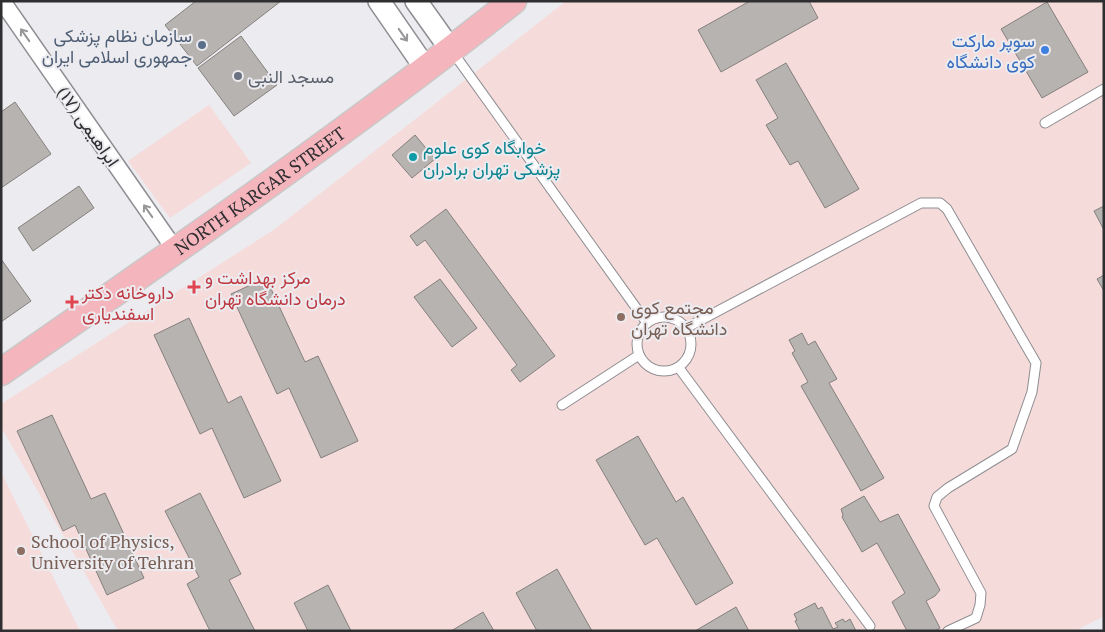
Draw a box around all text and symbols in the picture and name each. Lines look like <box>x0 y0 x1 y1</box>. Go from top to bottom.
place label: سازمان نظام پزشکی جمهوری اسلامی ایران <box>42 23 192 68</box>
one-way arrow <box>20 28 30 42</box>
one-way arrow <box>398 28 408 42</box>
place label: سوپر مارکت کوی دانشگاه <box>947 28 1035 73</box>
marker: سازمان نظام پزشکی جمهوری اسلامی ایران <box>196 39 208 51</box>
marker: سوپر مارکت کوی دانشگاه <box>1039 44 1051 56</box>
place label: مسجد النبی <box>248 64 334 88</box>
marker: مسجد النبی <box>232 70 244 82</box>
street label: ابراهیمی (۱۷) <box>52 81 126 171</box>
street label: NORTH KARGAR STREET <box>169 121 350 260</box>
place label: خوابگاه کوی علوم پزشکی تهران برادران <box>423 135 560 181</box>
marker: خوابگاه کوی علوم پزشکی تهران برادران <box>407 151 419 163</box>
one-way arrow <box>143 204 153 218</box>
place label: مرکز بهداشت و درمان دانشگاه تهران <box>205 265 346 310</box>
place label: داروخانه دکتر اسفندیاری <box>81 280 174 325</box>
marker: مرکز بهداشت و درمان دانشگاه تهران <box>187 280 201 294</box>
place label: مجتمع کوی دانشگاه تهران <box>631 295 727 340</box>
marker: داروخانه دکتر اسفندیاری <box>66 296 78 308</box>
marker: مجتمع کوی دانشگاه تهران <box>615 311 627 323</box>
place label: School of Physics, University of Tehran <box>31 529 194 574</box>
marker: School of Physics, University of Tehran <box>15 545 27 557</box>

